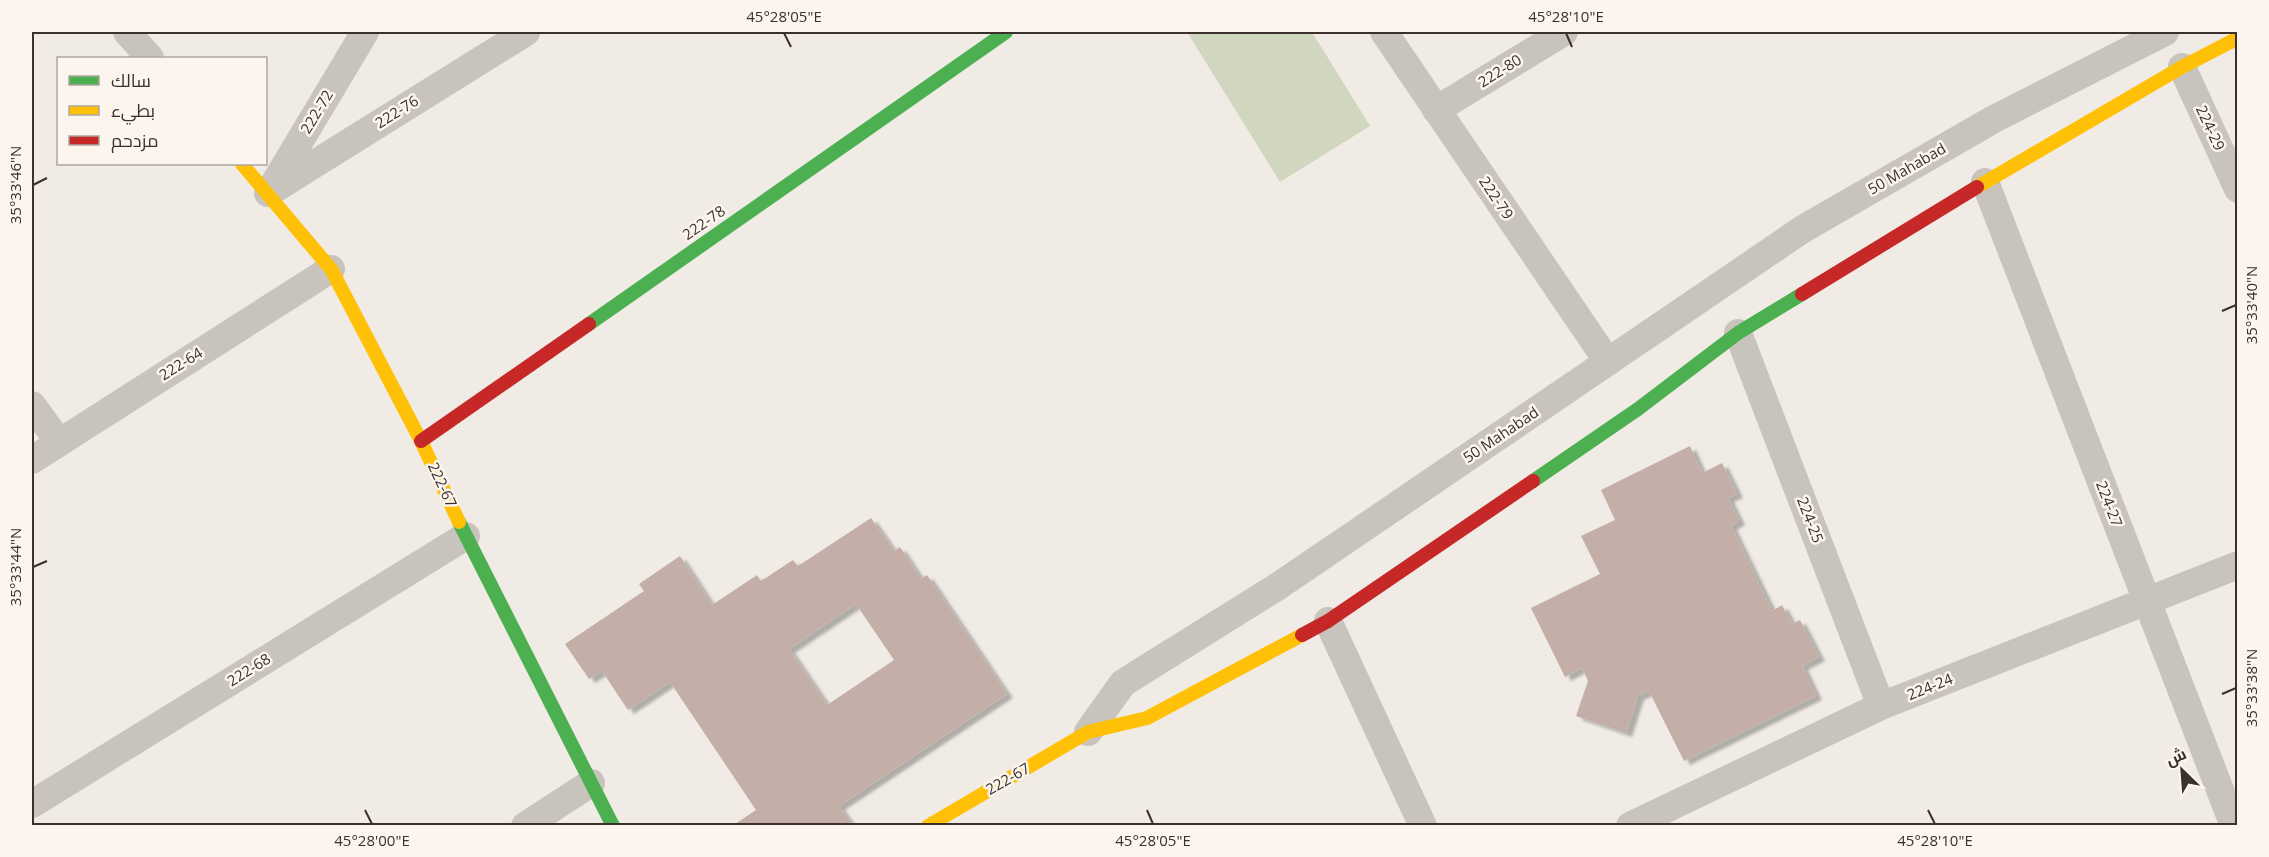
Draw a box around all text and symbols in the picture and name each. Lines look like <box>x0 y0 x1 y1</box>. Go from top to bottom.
text: 45°28'05"E <box>746 6 822 26</box>
text: 45°28'10"E <box>1528 6 1604 26</box>
street label: 222-80 <box>1474 49 1525 91</box>
legend <box>57 57 267 165</box>
text: سالك <box>111 68 151 92</box>
street label: 222-72 <box>295 86 337 137</box>
street label: 222-76 <box>371 90 422 132</box>
text: بطيء <box>111 98 155 125</box>
street label: 224-29 <box>2192 102 2230 153</box>
text: مزدحم <box>111 128 159 153</box>
street label: 50 Mahabad <box>1864 138 1949 199</box>
text: 35°33'46"N <box>5 146 25 224</box>
street label: 222-79 <box>1475 172 1518 223</box>
street label: 222-78 <box>678 200 729 244</box>
text: 35°33'40"N <box>2241 266 2261 344</box>
street label: 222-64 <box>155 342 206 384</box>
street label: 50 Mahabad <box>1459 402 1542 467</box>
street label: 222-67 <box>424 459 462 510</box>
street label: 224-27 <box>2092 478 2128 529</box>
street label: 224-25 <box>1793 494 1829 545</box>
text: 35°33'44"N <box>5 528 25 606</box>
street label: 222-68 <box>223 648 274 690</box>
text: 35°33'38"N <box>2241 649 2261 727</box>
street label: 224-24 <box>1904 668 1956 704</box>
north arrow <box>2152 740 2212 800</box>
text: ش <box>2162 742 2190 771</box>
street label: 222-67 <box>982 758 1033 799</box>
text: 45°28'00"E <box>334 830 410 850</box>
text: 45°28'05"E <box>1115 830 1191 850</box>
text: 45°28'10"E <box>1897 830 1973 850</box>

